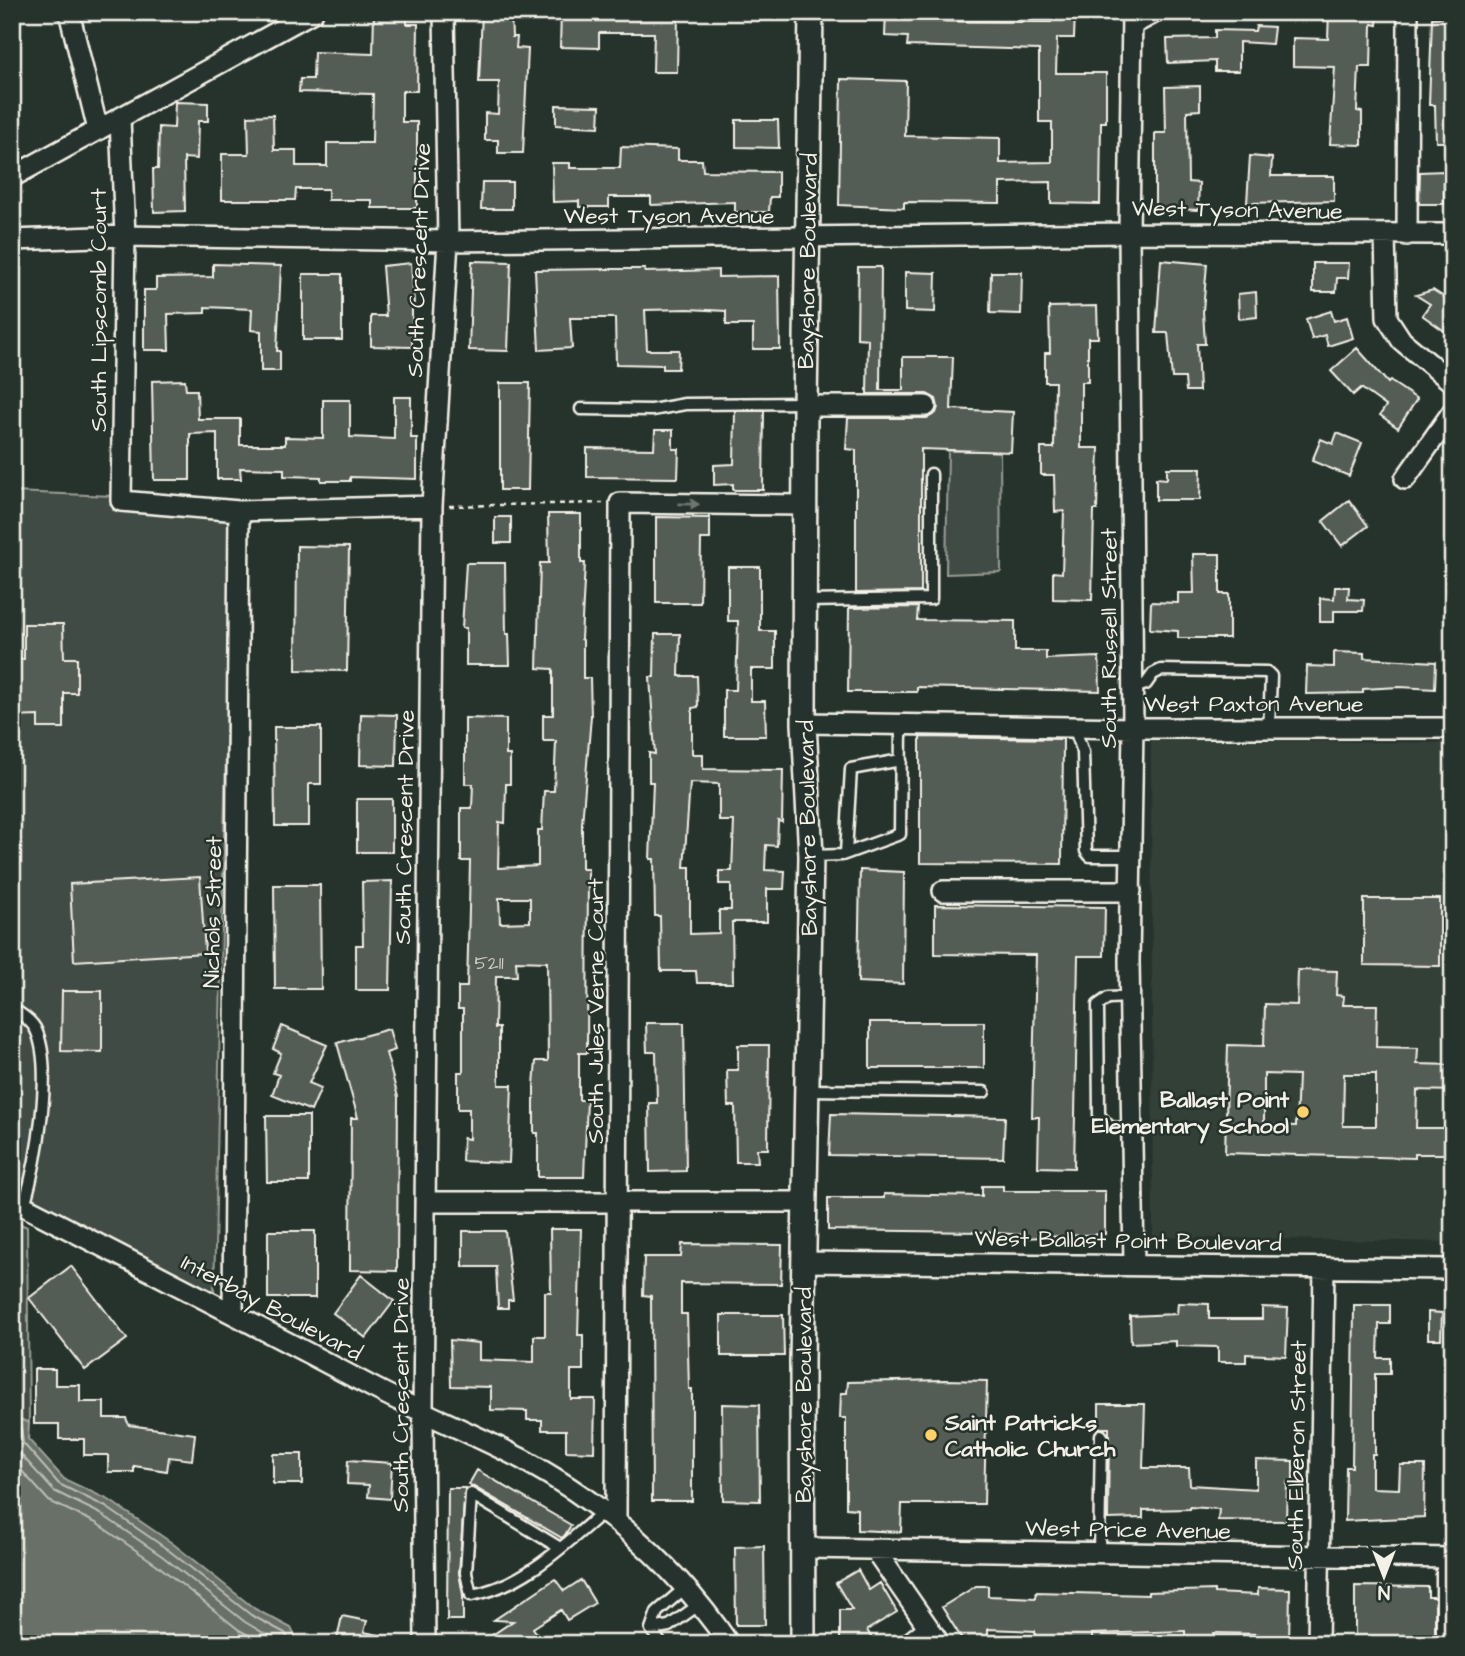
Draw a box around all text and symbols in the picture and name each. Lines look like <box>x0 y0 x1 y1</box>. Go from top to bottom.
street label: South Crescent Drive <box>399 142 439 378</box>
street label: Bayshore Boulevard <box>790 153 827 369</box>
street label: South Lipscomb Court <box>83 188 115 432</box>
street label: West Tyson Avenue <box>1131 192 1343 229</box>
street label: West Tyson Avenue <box>564 200 775 233</box>
one-way arrow <box>678 498 700 509</box>
street label: South Russell Street <box>1093 527 1125 748</box>
street label: West Paxton Avenue <box>1145 688 1364 720</box>
street label: South Crescent Drive <box>387 709 423 945</box>
street label: Bayshore Boulevard <box>790 719 827 936</box>
street label: Nichols Street <box>196 835 230 988</box>
street label: South Jules Verne Court <box>580 878 612 1144</box>
house number: 5211 <box>474 950 504 977</box>
place label: Ballast Point Elementary School <box>1092 1084 1290 1144</box>
marker: Ballast Point Elementary School <box>1295 1104 1311 1120</box>
street label: West Ballast Point Boulevard <box>974 1222 1282 1260</box>
street label: Interbay Boulevard <box>175 1247 368 1370</box>
street label: South Crescent Drive <box>385 1278 417 1512</box>
street label: Bayshore Boulevard <box>788 1287 821 1503</box>
street label: South Elberon Street <box>1279 1339 1315 1570</box>
place label: Saint Patricks Catholic Church <box>944 1407 1116 1465</box>
marker: Saint Patricks Catholic Church <box>923 1427 939 1443</box>
street label: West Price Avenue <box>1025 1512 1231 1548</box>
north arrow <box>1350 1540 1420 1610</box>
text: N <box>1378 1578 1390 1605</box>

